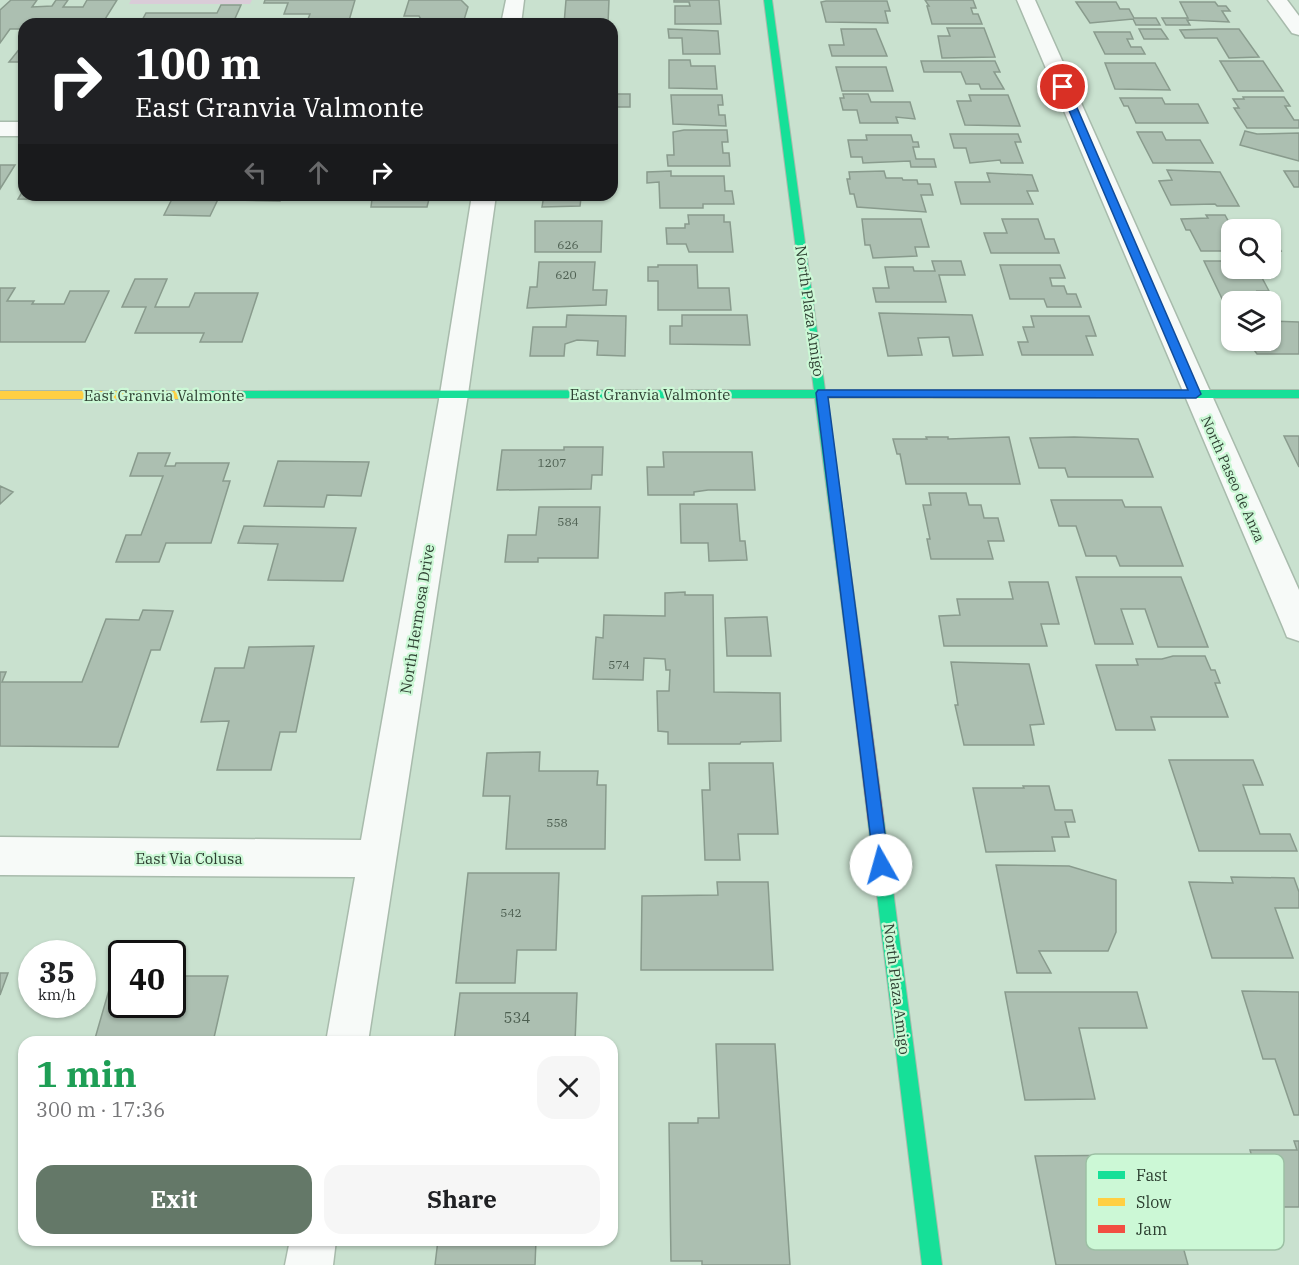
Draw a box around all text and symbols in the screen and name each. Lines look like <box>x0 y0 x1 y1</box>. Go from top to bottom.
text: 100 m <box>135 36 261 91</box>
icon: right <box>36 42 114 120</box>
pin <box>1037 61 1088 112</box>
icon: arrive <box>1046 70 1079 103</box>
text: East Granvia Valmonte <box>135 89 424 124</box>
icon: left <box>239 156 272 189</box>
icon: ahead <box>302 156 335 189</box>
icon: right <box>365 156 398 189</box>
map controls <box>1221 219 1281 351</box>
button: search <box>1221 219 1281 279</box>
house number: 626 <box>557 237 579 252</box>
street label: North Plaza Amigo <box>791 244 829 378</box>
house number: 620 <box>555 267 577 282</box>
button: layers <box>1221 291 1281 351</box>
street label: East Granvia Valmonte <box>570 385 730 404</box>
street label: East Granvia Valmonte <box>84 386 244 405</box>
street label: North Paseo de Anza <box>1197 413 1269 545</box>
house number: 1207 <box>538 455 566 470</box>
house number: 584 <box>557 514 579 529</box>
street label: North Hermosa Drive <box>396 543 438 695</box>
house number: 574 <box>608 657 630 672</box>
house number: 558 <box>546 815 568 830</box>
position arrow <box>849 833 913 897</box>
street label: East Via Colusa <box>135 849 243 868</box>
house number: 542 <box>500 905 522 920</box>
street label: North Plaza Amigo <box>880 922 914 1056</box>
speed limit sign: 40 <box>108 940 186 1018</box>
text: 35 <box>39 952 75 991</box>
text: km/h <box>38 985 76 1004</box>
house number: 534 <box>503 1008 531 1027</box>
text: 1 min <box>36 1050 137 1097</box>
button: close <box>537 1056 600 1119</box>
text: 300 m · 17:36 <box>36 1096 165 1123</box>
legend <box>1086 1154 1284 1250</box>
button: Exit <box>36 1165 312 1234</box>
button: Share <box>324 1165 600 1234</box>
text: Fast <box>1136 1165 1168 1185</box>
text: Slow <box>1136 1192 1172 1212</box>
text: Jam <box>1136 1219 1167 1239</box>

